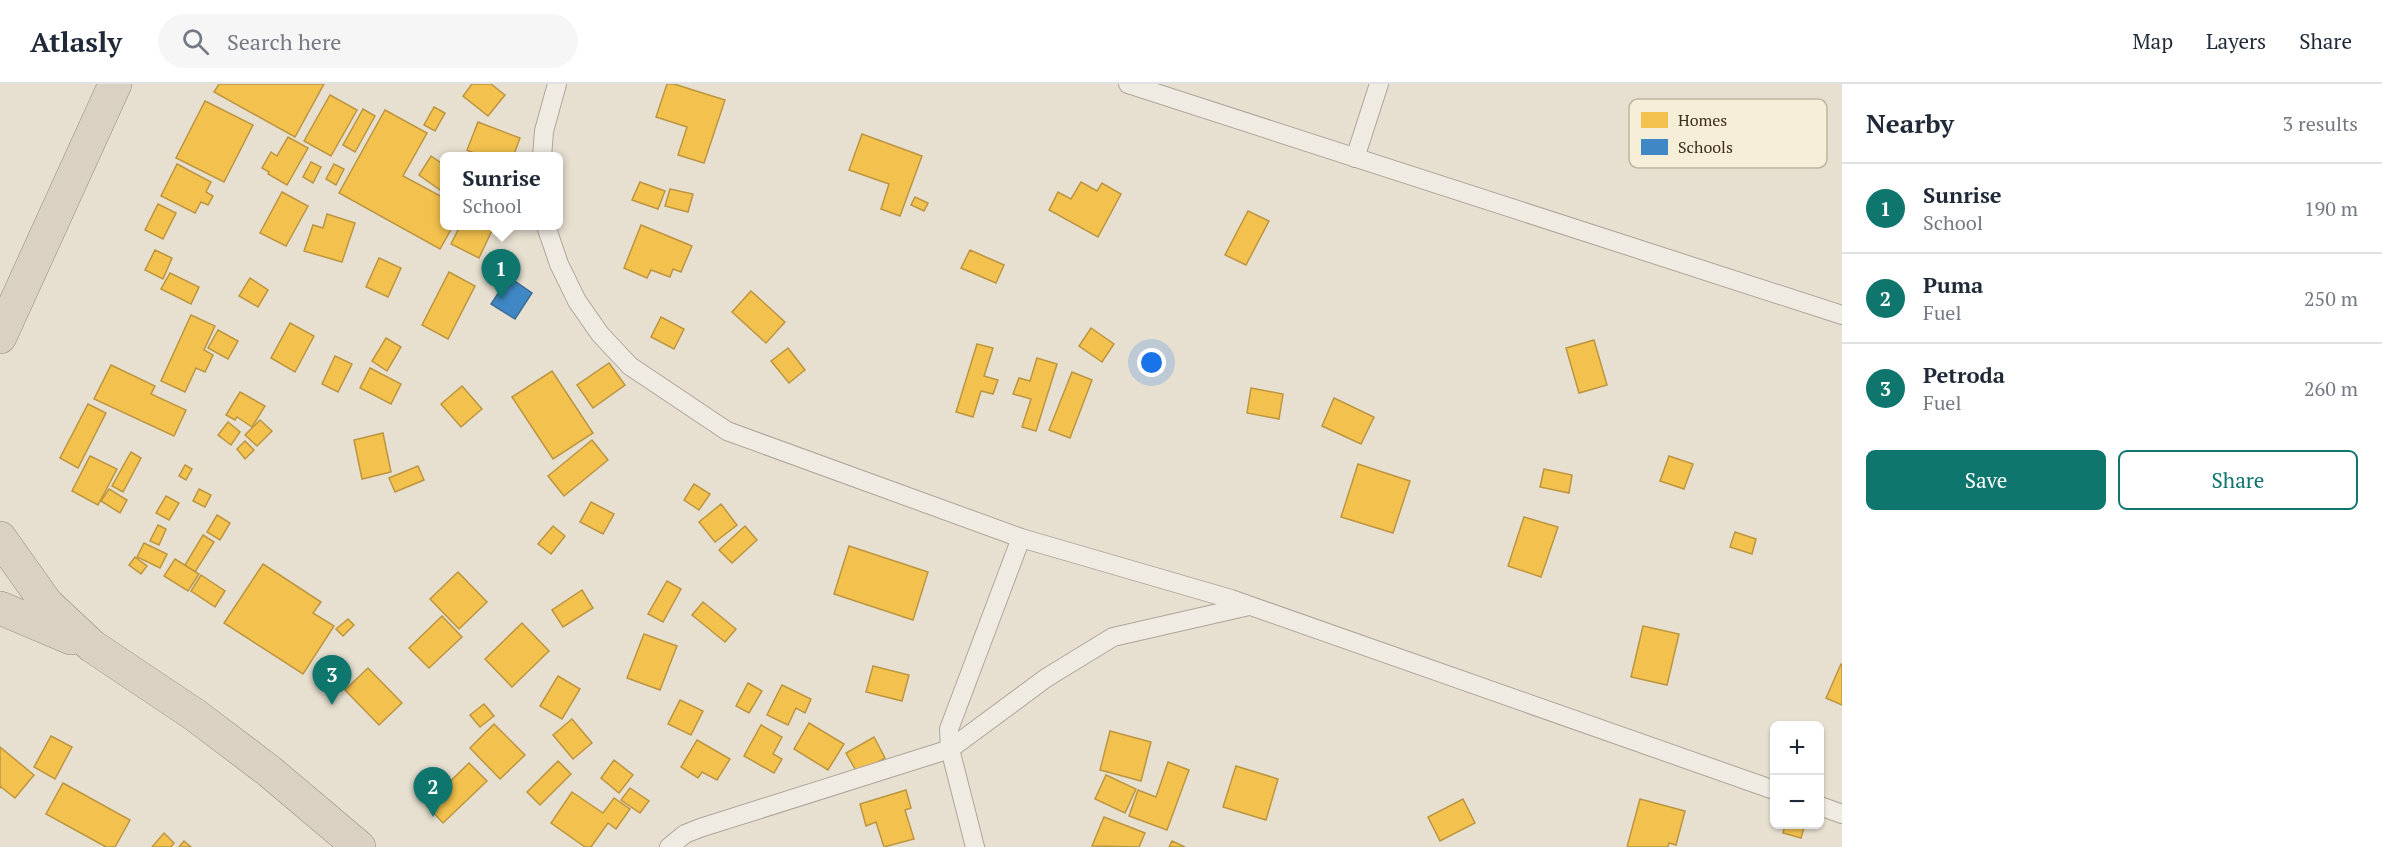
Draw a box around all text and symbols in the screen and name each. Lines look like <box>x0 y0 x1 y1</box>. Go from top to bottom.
search box <box>158 14 578 68</box>
text: Atlasly <box>30 23 122 60</box>
icon: search <box>179 25 212 58</box>
text: Search here <box>227 27 341 56</box>
text: Map <box>2132 27 2173 55</box>
text: Layers <box>2206 27 2266 55</box>
text: Share <box>2299 27 2352 55</box>
legend <box>1629 99 1827 168</box>
text: Nearby <box>1866 106 1954 140</box>
text: Homes <box>1678 109 1727 131</box>
text: 3 results <box>2283 110 2358 137</box>
text: Schools <box>1678 136 1733 158</box>
popup <box>440 152 563 230</box>
text: Sunrise <box>462 163 541 192</box>
text: Sunrise <box>1923 180 2002 209</box>
text: School <box>462 192 522 219</box>
text: 1 <box>1880 195 1891 222</box>
text: 190 m <box>2304 195 2358 222</box>
text: School <box>1923 209 1983 236</box>
pin: 1 <box>482 250 520 299</box>
text: Puma <box>1923 270 1983 299</box>
text: 2 <box>1880 285 1891 312</box>
text: 250 m <box>2304 285 2358 312</box>
text: Fuel <box>1923 299 1961 326</box>
your location <box>1137 348 1166 377</box>
text: Petroda <box>1923 360 2005 389</box>
text: 3 <box>1880 375 1891 402</box>
text: 260 m <box>2304 375 2358 402</box>
text: Fuel <box>1923 389 1961 416</box>
button: Save <box>1866 450 2106 510</box>
button: Share <box>2118 450 2358 510</box>
pin: 3 <box>312 656 352 705</box>
map controls <box>1770 721 1824 829</box>
button: + <box>1770 721 1824 775</box>
pin: 2 <box>414 768 452 817</box>
button: − <box>1770 775 1824 829</box>

